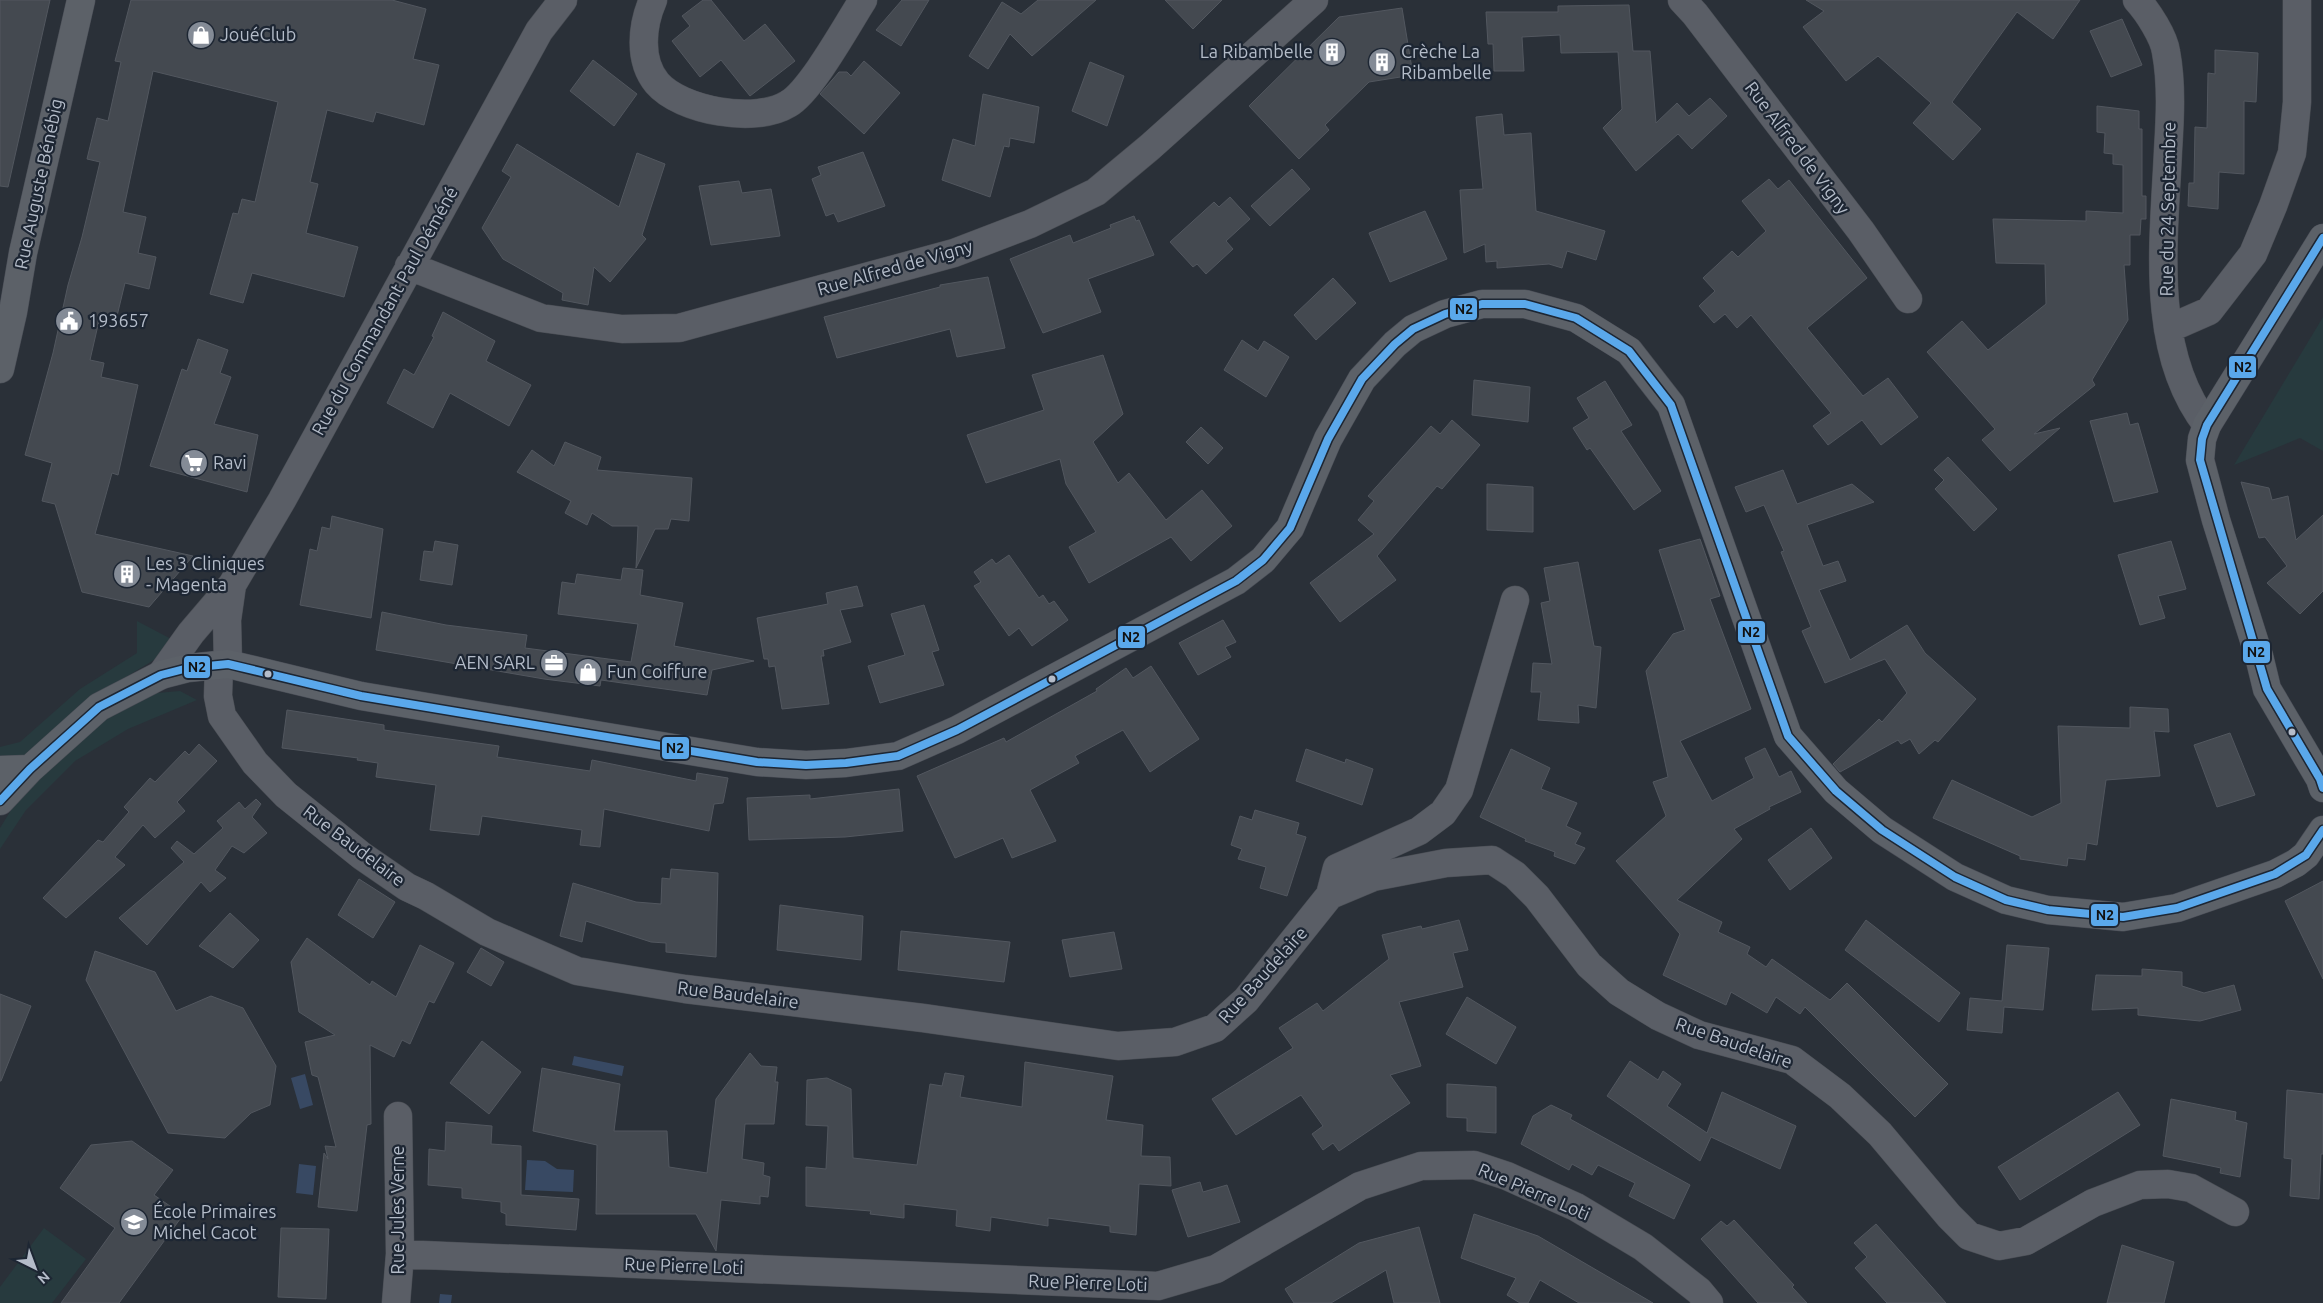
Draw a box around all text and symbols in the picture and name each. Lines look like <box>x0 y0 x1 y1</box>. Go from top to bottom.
shop icon: JouéClub <box>186 20 216 50</box>
place label: JouéClub <box>220 24 296 44</box>
building icon: La Ribambelle <box>1317 37 1347 67</box>
place label: La Ribambelle <box>1200 41 1313 61</box>
place label: Crèche La Ribambelle <box>1401 41 1492 82</box>
building icon: Crèche La Ribambelle <box>1367 47 1397 77</box>
street label: Rue Alfred de Vigny <box>1742 77 1854 218</box>
street label: Rue Auguste Bénébig <box>10 97 66 271</box>
street label: Rue du 24 Septembre <box>2155 122 2179 296</box>
street label: Rue du Commandant Paul Déméné <box>307 183 461 438</box>
street label: Rue Alfred de Vigny <box>815 235 975 299</box>
line badge: N2 <box>1449 297 1478 321</box>
text: N2 <box>1455 301 1473 317</box>
public building icon: 193657 <box>54 306 84 336</box>
place label: 193657 <box>88 310 149 330</box>
line badge: N2 <box>2228 355 2257 379</box>
text: N2 <box>2234 359 2252 375</box>
supermarket icon: Ravi <box>179 448 209 478</box>
place label: Ravi <box>213 452 247 472</box>
place label: Les 3 Cliniques - Magenta <box>146 553 265 594</box>
building icon: Les 3 Cliniques - Magenta <box>112 559 142 589</box>
line badge: N2 <box>1737 620 1766 644</box>
text: N2 <box>1742 624 1760 640</box>
line badge: N2 <box>1117 625 1146 649</box>
text: N2 <box>1122 629 1140 645</box>
line badge: N2 <box>2242 640 2271 664</box>
text: N2 <box>2247 644 2265 660</box>
office icon: AEN SARL <box>539 648 569 678</box>
place label: AEN SARL <box>455 652 535 672</box>
line badge: N2 <box>183 655 211 679</box>
shop icon: Fun Coiffure <box>573 657 603 687</box>
text: N2 <box>188 659 206 675</box>
place label: Fun Coiffure <box>607 661 708 681</box>
unlabelled marker <box>263 669 273 679</box>
unlabelled marker <box>1047 674 1057 684</box>
unlabelled marker <box>2287 727 2297 737</box>
line badge: N2 <box>661 736 690 760</box>
text: N2 <box>666 740 684 756</box>
street label: Rue Baudelaire <box>300 800 409 890</box>
line badge: N2 <box>2090 903 2119 927</box>
text: N2 <box>2096 907 2114 923</box>
street label: Rue Baudelaire <box>1214 922 1311 1026</box>
street label: Rue Baudelaire <box>676 977 800 1011</box>
street label: Rue Baudelaire <box>1673 1013 1795 1071</box>
street label: Rue Jules Verne <box>387 1145 407 1275</box>
street label: Rue Pierre Loti <box>1476 1159 1593 1224</box>
place label: École Primaires Michel Cacot <box>153 1200 277 1242</box>
school or university icon: École Primaires Michel Cacot <box>119 1207 149 1237</box>
north arrow <box>10 1243 60 1293</box>
street label: Rue Pierre Loti <box>624 1253 744 1277</box>
text: N <box>34 1268 53 1287</box>
street label: Rue Pierre Loti <box>1028 1270 1148 1294</box>

